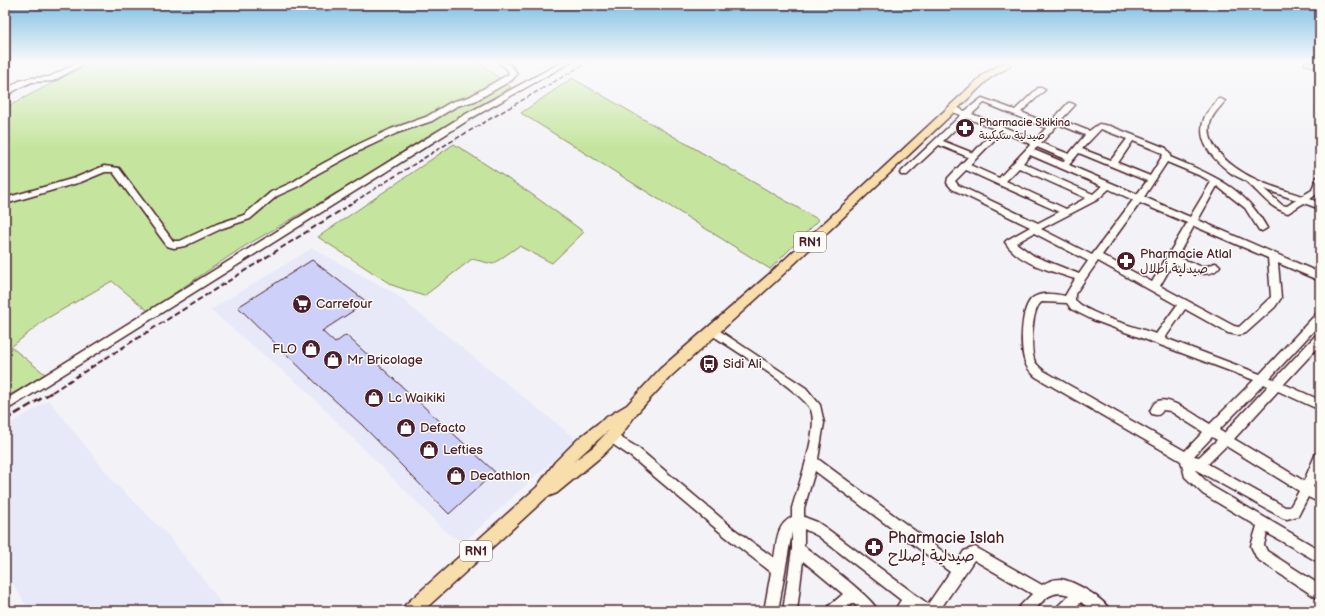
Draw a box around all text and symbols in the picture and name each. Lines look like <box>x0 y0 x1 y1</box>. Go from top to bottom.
place label: Pharmacie Skikina صيدلية سكيكينة <box>979 116 1070 142</box>
pharmacy icon: Pharmacie Skikina صيدلية سكيكينة <box>954 117 976 139</box>
road number: RN1 <box>794 232 826 252</box>
place label: Pharmacie Atlal صيدلية أطلال <box>1140 246 1232 277</box>
pharmacy icon: Pharmacie Atlal صيدلية أطلال <box>1115 250 1137 272</box>
supermarket icon: Carrefour <box>291 293 313 315</box>
place label: Carrefour <box>316 296 372 312</box>
shop icon: FLO <box>300 338 322 360</box>
place label: FLO <box>272 341 297 357</box>
shop icon: Mr Bricolage <box>322 349 344 371</box>
place label: Mr Bricolage <box>347 352 423 368</box>
bus stop icon: Sidi Ali <box>698 353 720 375</box>
place label: Sidi Ali <box>723 356 762 372</box>
shop icon: Lc Waikiki <box>363 387 385 409</box>
place label: Lc Waikiki <box>388 390 445 406</box>
shop icon: Defacto <box>395 417 417 439</box>
place label: Defacto <box>420 420 466 436</box>
shop icon: Lefties <box>418 439 440 461</box>
place label: Lefties <box>443 442 484 458</box>
shop icon: Decathlon <box>445 465 467 487</box>
place label: Decathlon <box>470 468 530 484</box>
place label: Pharmacie Islah صيدلية إصلاح <box>888 529 1004 566</box>
pharmacy icon: Pharmacie Islah صيدلية إصلاح <box>863 536 885 558</box>
road number: RN1 <box>460 541 492 561</box>

